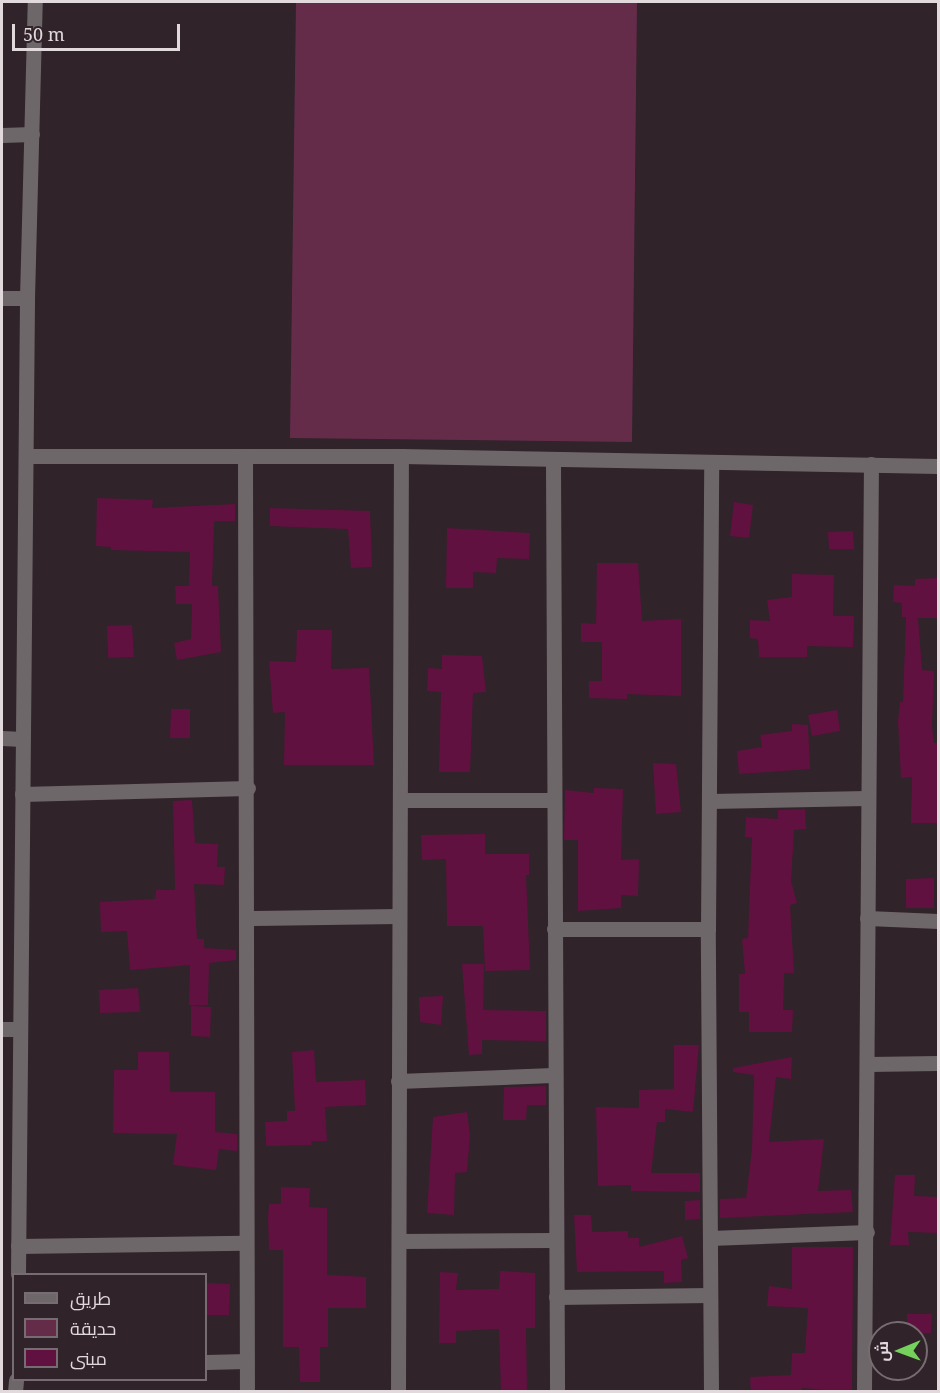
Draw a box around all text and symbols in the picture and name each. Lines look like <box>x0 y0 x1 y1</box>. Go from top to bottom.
scale bar <box>15 12 183 50</box>
text: 50 m <box>23 22 65 46</box>
legend <box>12 1273 207 1381</box>
text: طريق <box>70 1286 111 1310</box>
text: حديقة <box>70 1316 116 1340</box>
north arrow <box>868 1321 928 1381</box>
text: ش <box>871 1341 893 1362</box>
text: مبنى <box>70 1346 107 1370</box>

